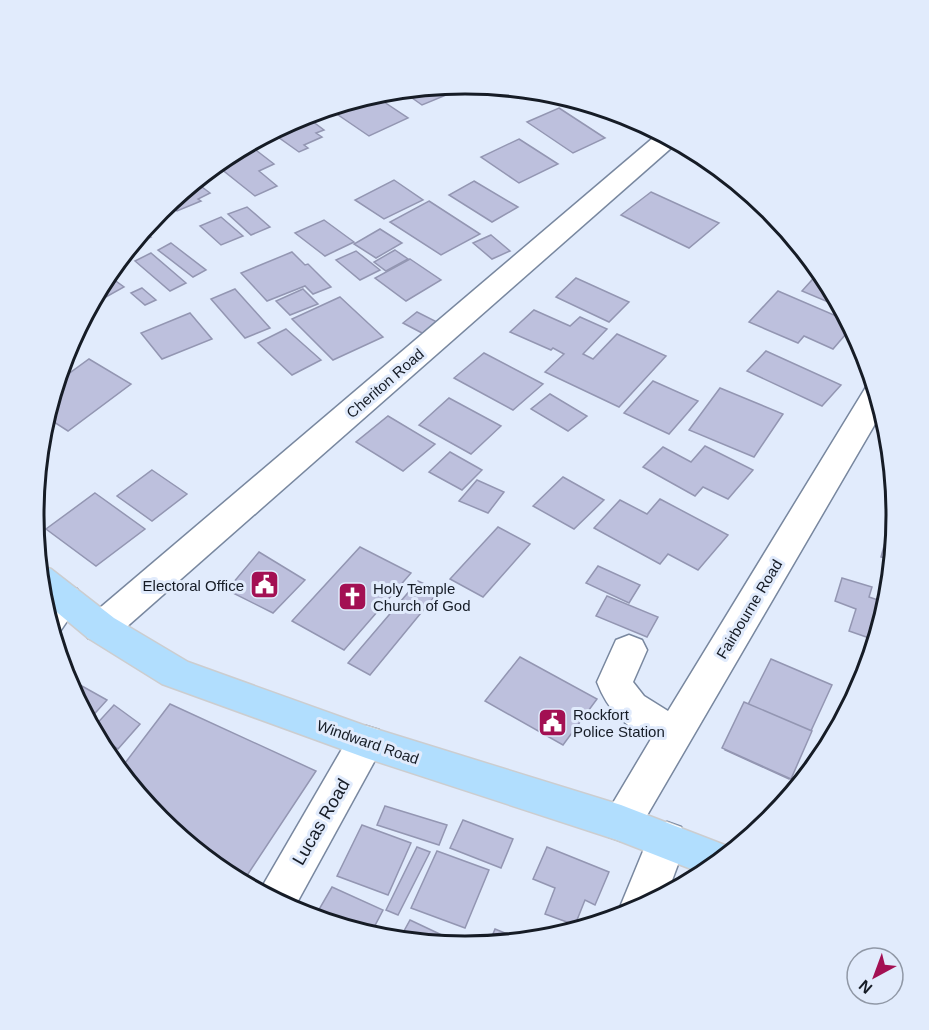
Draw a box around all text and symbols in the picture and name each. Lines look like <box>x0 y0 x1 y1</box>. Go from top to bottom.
street label: Cheriton Road <box>343 345 427 421</box>
street label: Fairbourne Road <box>713 556 785 662</box>
public building icon: Electoral Office <box>249 569 281 601</box>
place label: Electoral Office <box>143 577 244 594</box>
place label: Holy Temple Church of God <box>373 580 471 614</box>
church icon: Holy Temple Church of God <box>336 581 368 613</box>
place label: Rockfort Police Station <box>573 706 665 740</box>
public building icon: Rockfort Police Station <box>536 707 568 739</box>
street label: Windward Road <box>315 717 421 767</box>
street label: Lucas Road <box>288 775 354 869</box>
north arrow <box>845 946 905 1006</box>
text: N <box>856 977 875 997</box>

